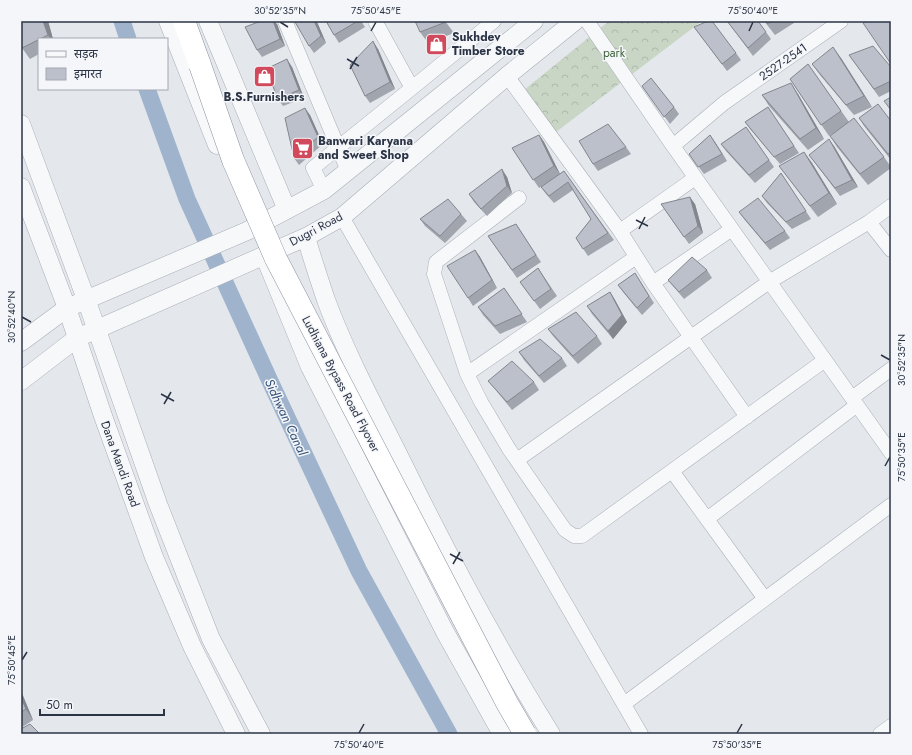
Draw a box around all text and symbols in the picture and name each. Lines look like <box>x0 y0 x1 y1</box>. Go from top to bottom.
text: 30°52'35"N <box>254 3 306 18</box>
text: 75°50'45"E <box>351 3 401 18</box>
text: 75°50'40"E <box>728 3 778 18</box>
place label: Sukhdev Timber Store <box>452 28 525 60</box>
shop icon: Sukhdev Timber Store <box>423 31 449 57</box>
legend <box>38 38 168 90</box>
street label: 2527-2541 <box>755 39 811 85</box>
park label: park <box>603 44 626 62</box>
text: सड़क <box>74 45 99 63</box>
shop icon: B.S.Furnishers <box>251 63 277 89</box>
text: इमारत <box>74 65 103 83</box>
place label: B.S.Furnishers <box>223 88 305 106</box>
place label: Banwari Karyana and Sweet Shop <box>318 132 413 164</box>
supermarket icon: Banwari Karyana and Sweet Shop <box>290 135 316 161</box>
street label: Dugri Road <box>286 207 346 251</box>
text: 30°52'40"N <box>4 291 19 343</box>
street label: Ludhiana Bypass Road Flyover <box>297 313 385 456</box>
text: 30°52'35"N <box>894 334 909 386</box>
water label: Sidhwan Canal <box>260 375 313 460</box>
street label: Dana Mandi Road <box>96 418 144 510</box>
text: 75°50'35"E <box>894 432 909 482</box>
text: 75°50'45"E <box>4 635 19 685</box>
scale bar <box>40 691 164 717</box>
text: 50 m <box>46 696 73 714</box>
text: 75°50'40"E <box>334 737 384 752</box>
text: 75°50'35"E <box>712 737 762 752</box>

